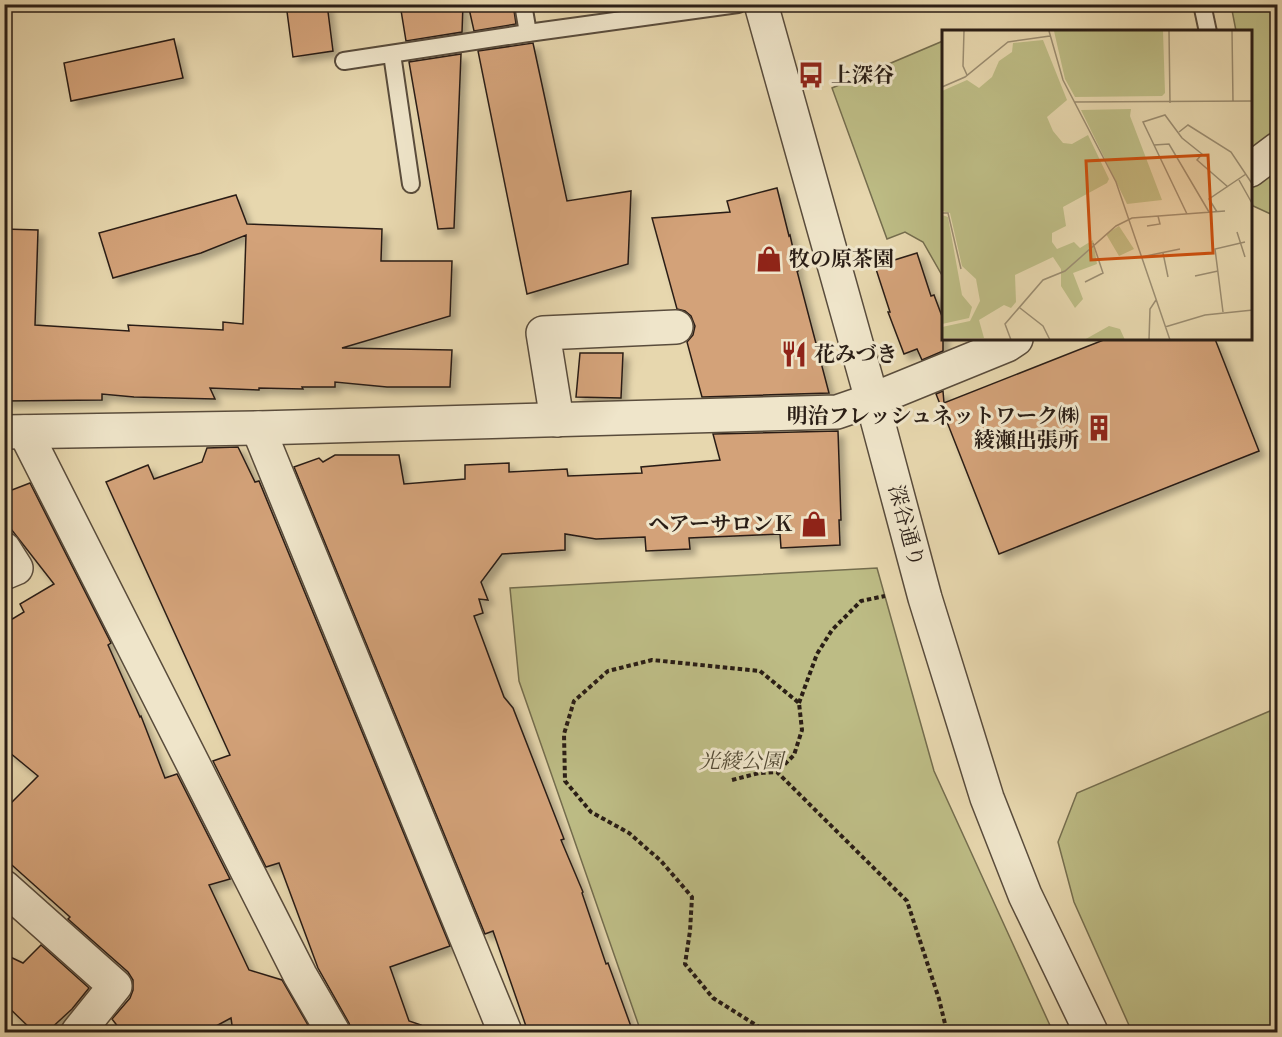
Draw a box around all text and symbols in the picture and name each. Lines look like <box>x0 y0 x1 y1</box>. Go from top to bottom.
inset map <box>942 30 1252 340</box>
bus stop icon: 上深谷 <box>796 60 826 90</box>
place label: 上深谷 <box>831 61 894 90</box>
shop icon: 牧の原茶園 <box>754 244 784 274</box>
place label: 牧の原茶園 <box>789 245 894 274</box>
restaurant icon: 花みづき <box>779 339 809 369</box>
place label: 花みづき <box>814 340 898 369</box>
place label: 明治フレッシュネットワーク㈱ 綾瀬出張所 <box>786 402 1079 455</box>
building icon: 明治フレッシュネットワーク㈱ 綾瀬出張所 <box>1084 413 1114 443</box>
street label: 深谷通り <box>881 482 931 570</box>
shop icon: ヘアーサロンＫ <box>799 509 829 539</box>
place label: ヘアーサロンＫ <box>648 510 794 539</box>
park label: 光綾公園 <box>699 747 786 776</box>

